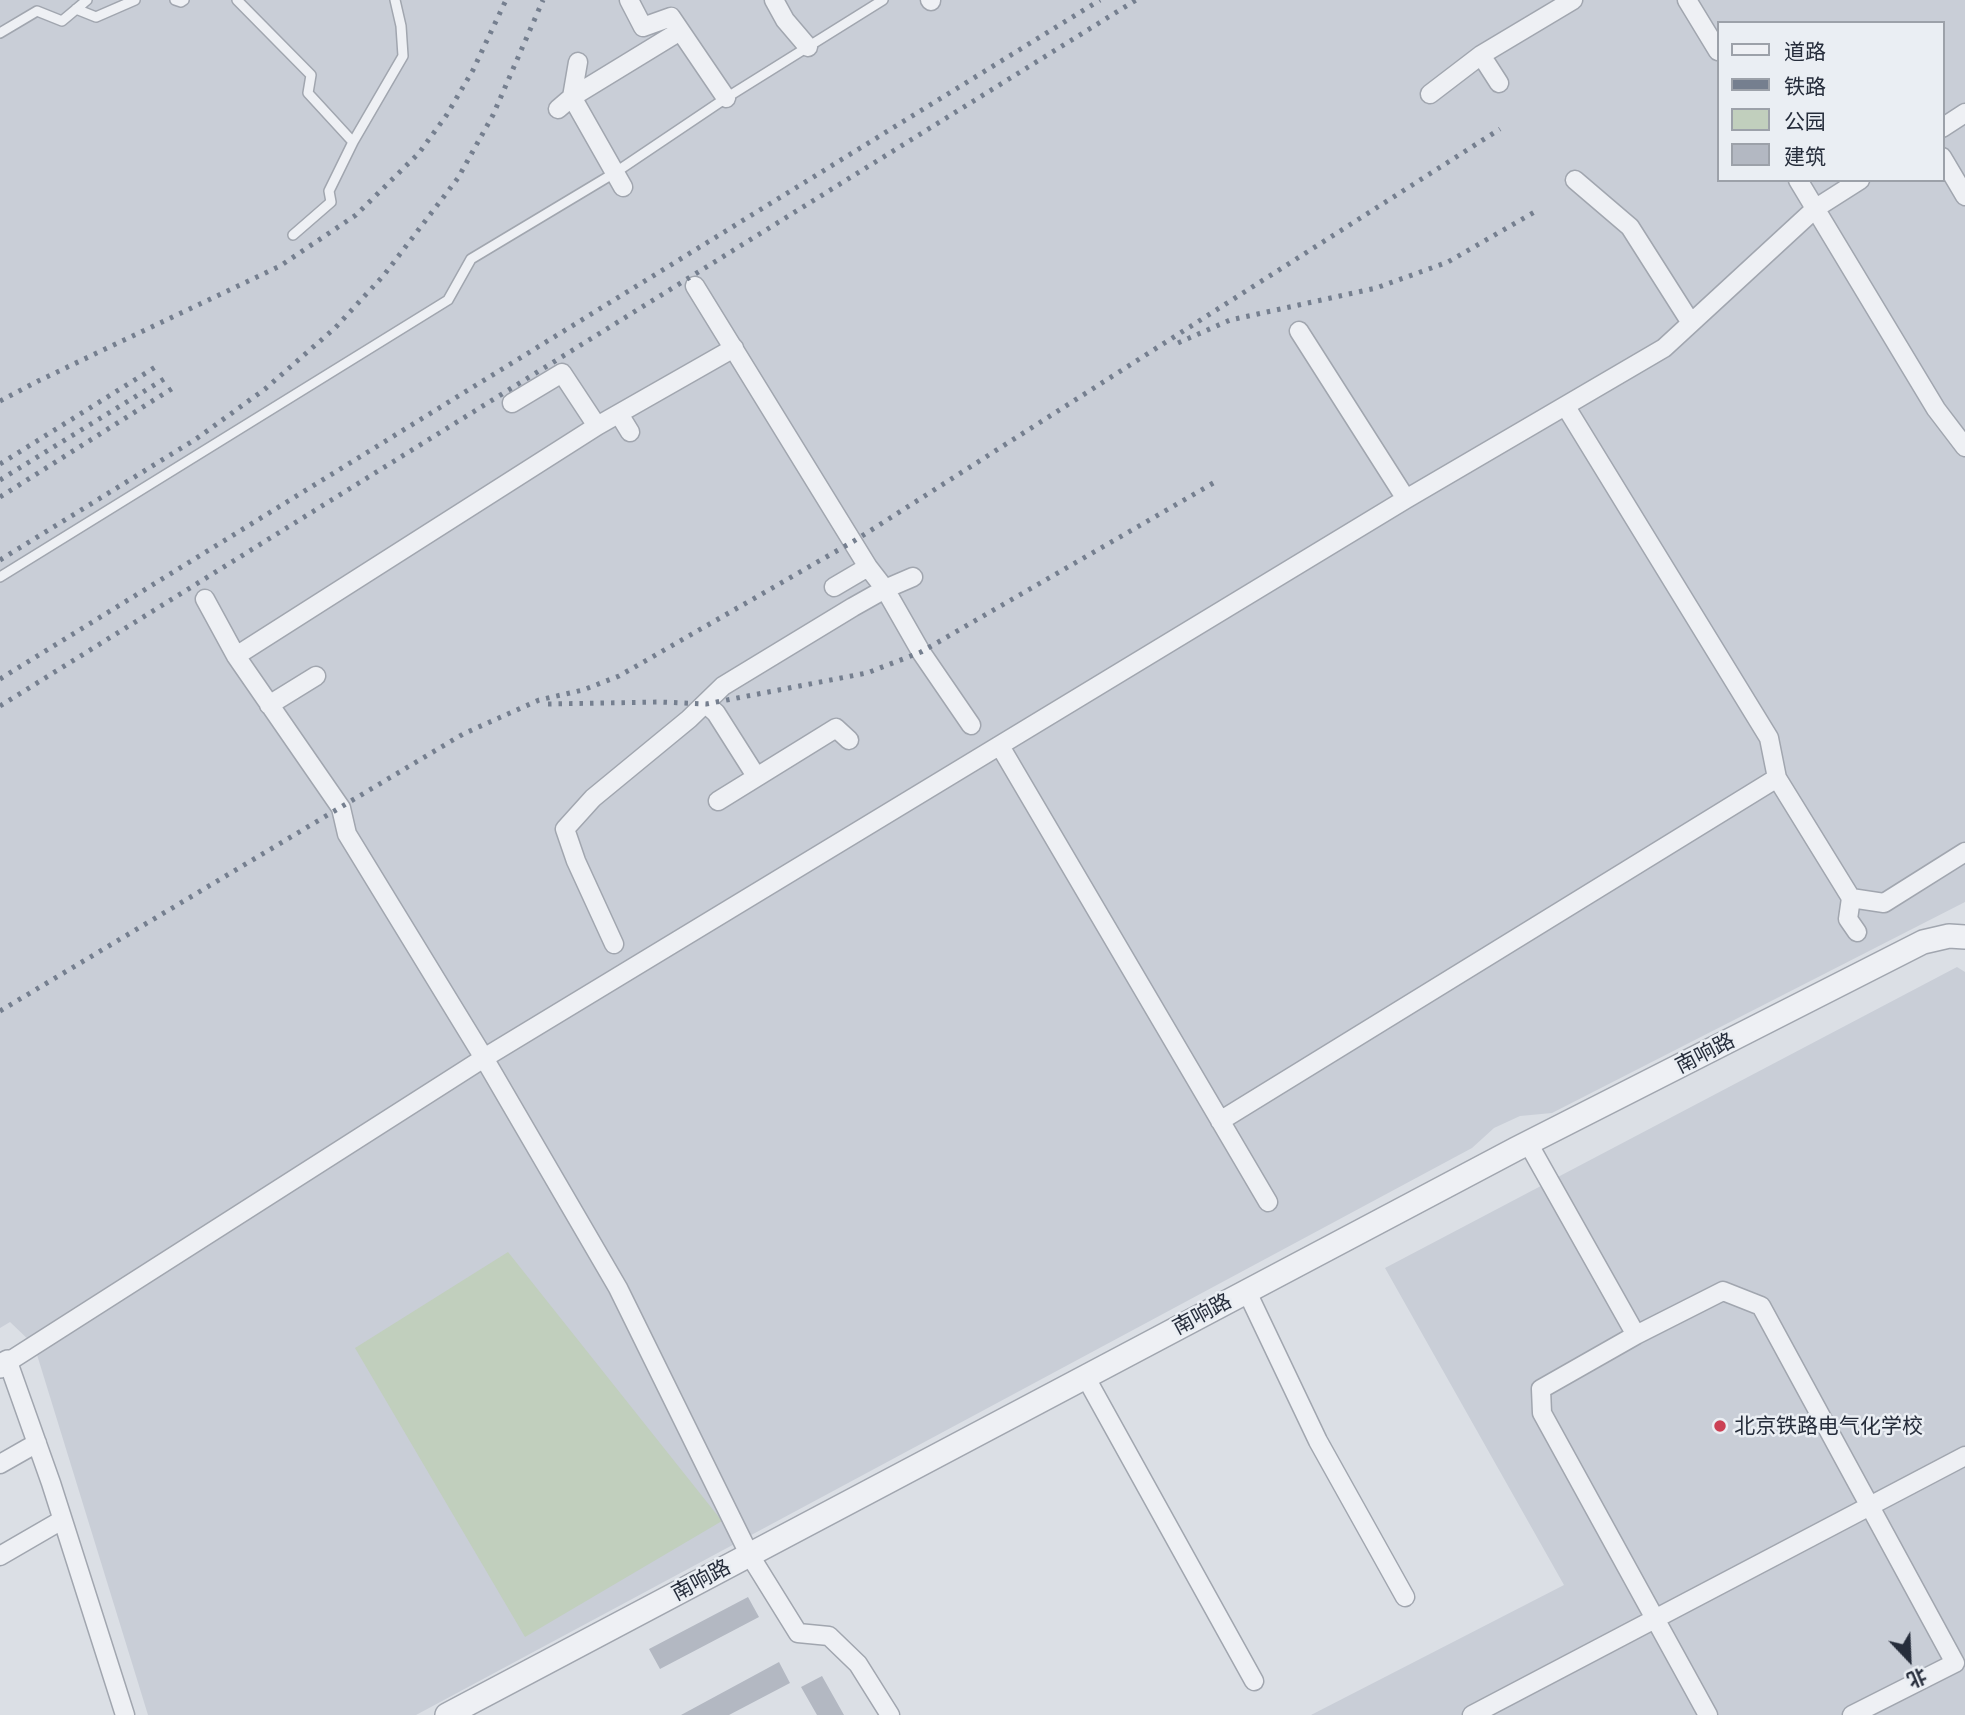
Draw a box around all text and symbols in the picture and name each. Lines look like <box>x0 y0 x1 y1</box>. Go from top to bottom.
legend <box>1716 21 1944 182</box>
text: 道路 <box>1784 39 1826 63</box>
text: 铁路 <box>1784 74 1826 98</box>
text: 公园 <box>1784 109 1826 133</box>
text: 建筑 <box>1784 144 1826 168</box>
street label: 南响路 <box>1671 1027 1739 1079</box>
street label: 南响路 <box>1168 1288 1236 1340</box>
place label: 北京铁路电气化学校 <box>1734 1413 1923 1439</box>
marker: 北京铁路电气化学校 <box>1712 1418 1728 1434</box>
street label: 南响路 <box>667 1554 735 1606</box>
north arrow <box>1874 1624 1944 1694</box>
text: 北 <box>1904 1664 1930 1692</box>

